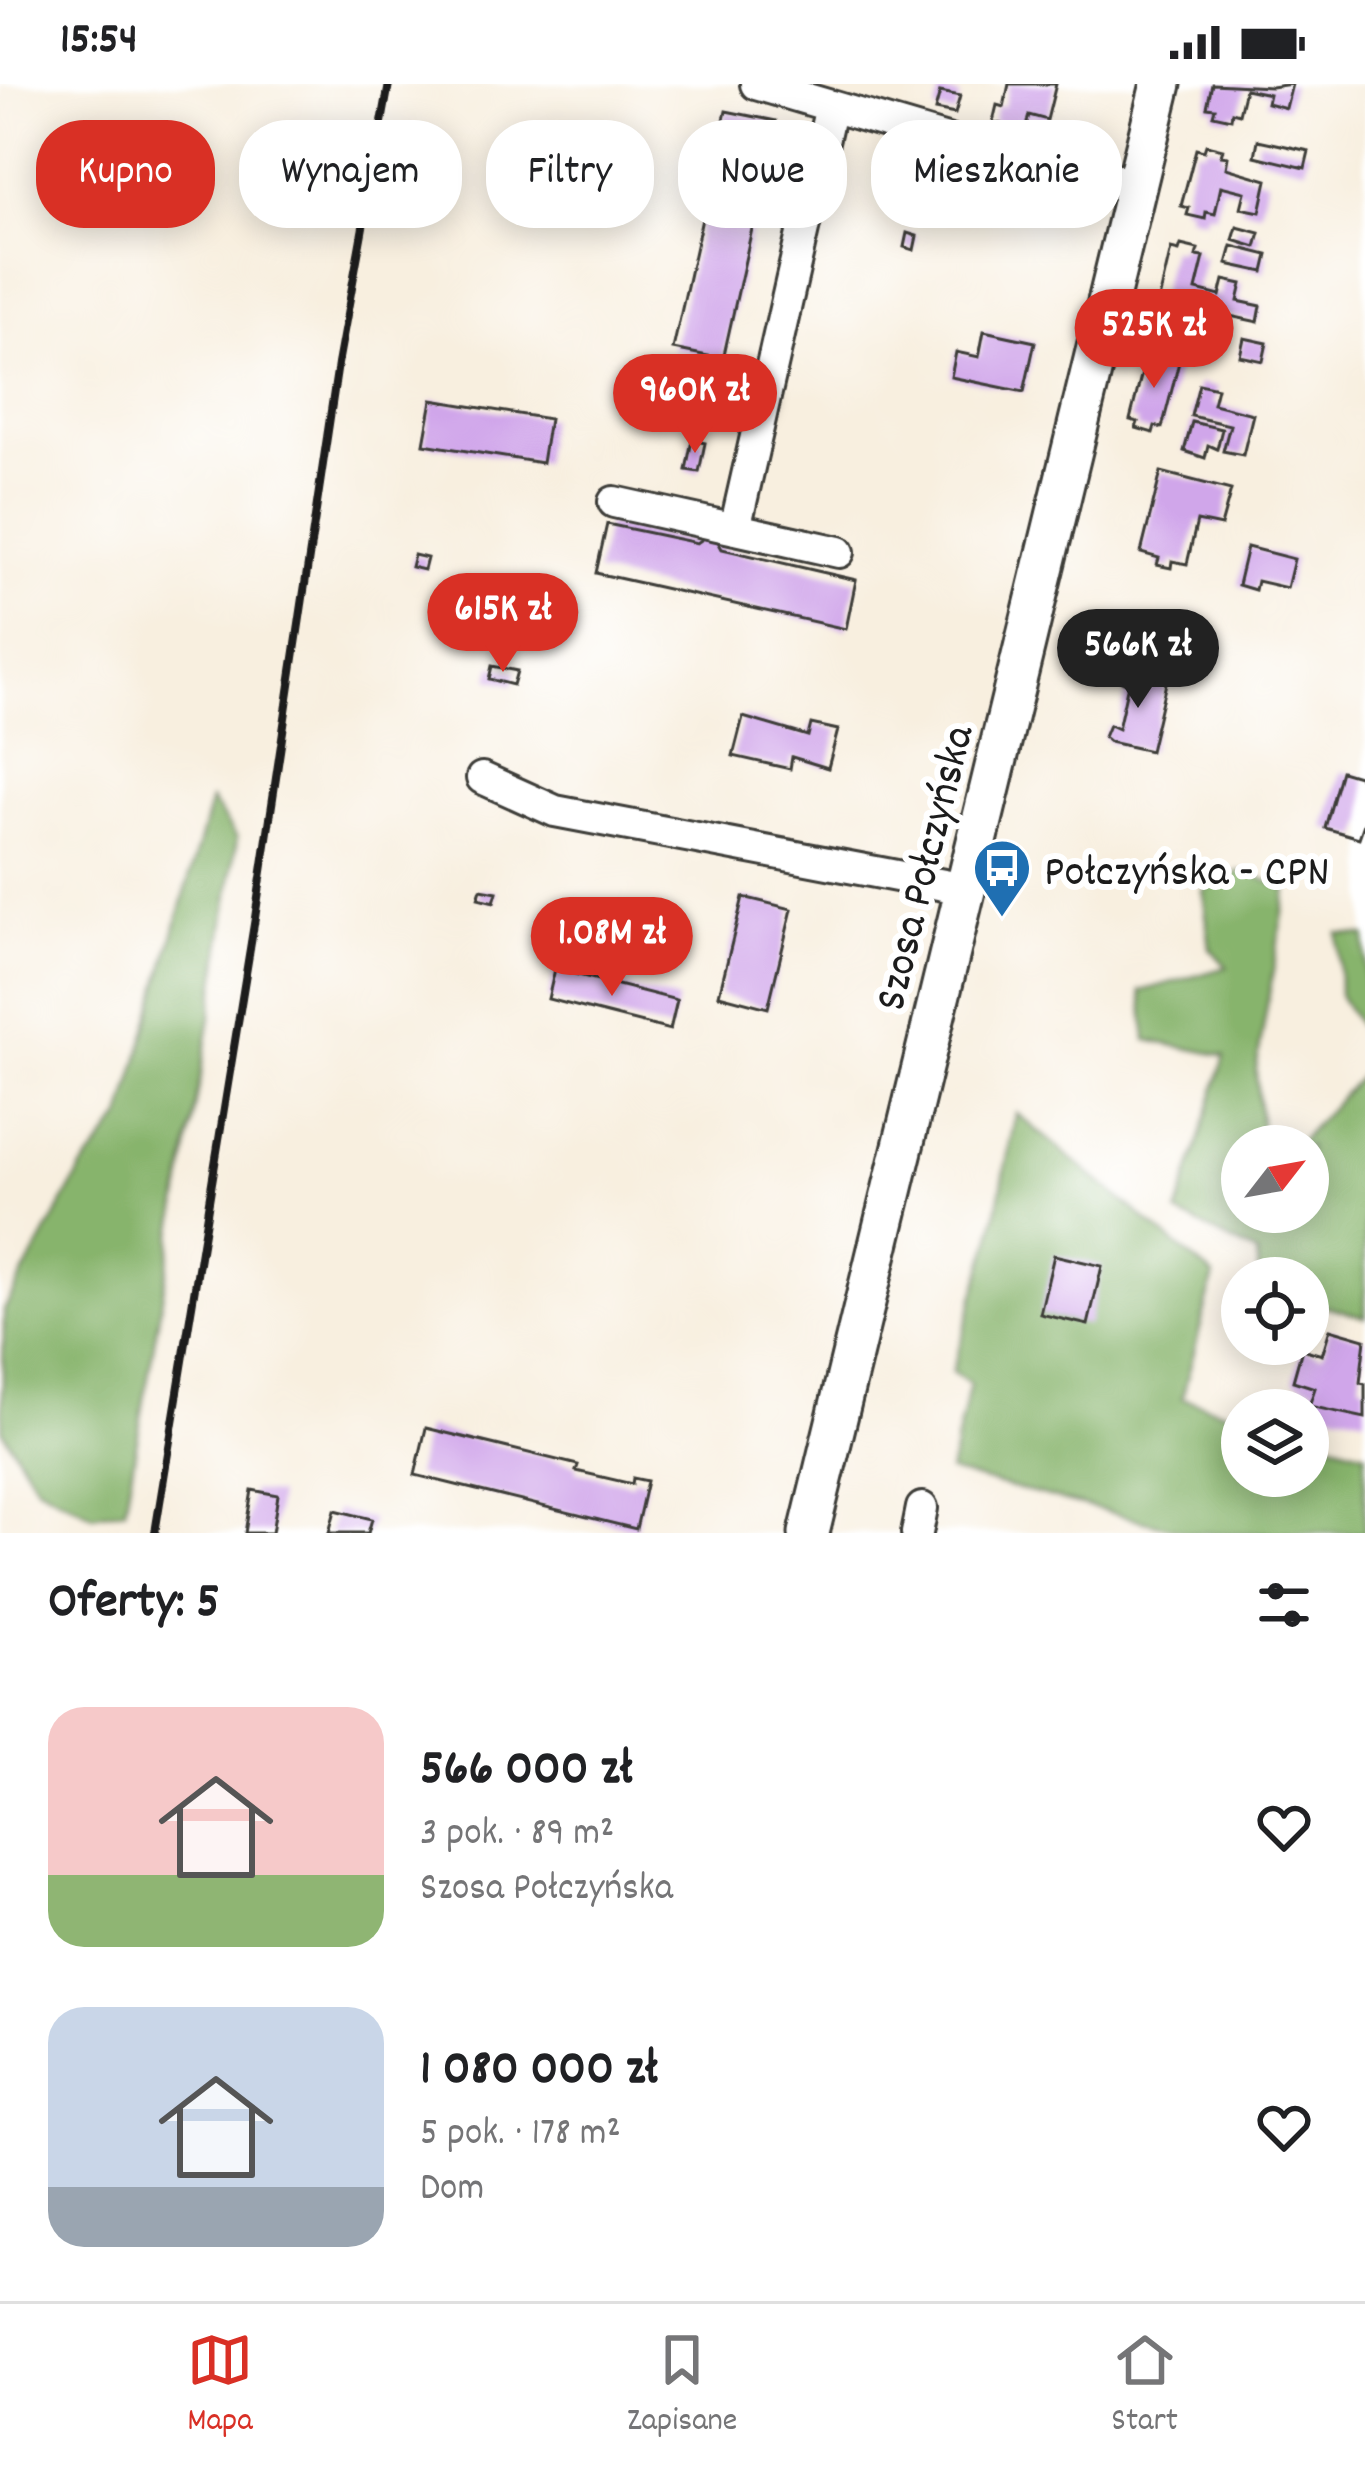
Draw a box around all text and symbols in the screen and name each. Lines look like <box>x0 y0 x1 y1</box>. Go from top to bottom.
text: 15:54 <box>60 10 138 74</box>
chip: Kupno <box>36 120 215 228</box>
chip: Wynajem <box>239 120 462 228</box>
chip: Filtry <box>486 120 654 228</box>
chip: Nowe <box>678 120 847 228</box>
chip: Mieszkanie <box>871 120 1122 228</box>
pin: 525K zł <box>1043 289 1265 391</box>
text: 525K zł <box>1102 300 1206 355</box>
pin: 960K zł <box>584 354 806 456</box>
text: 960K zł <box>640 365 750 420</box>
pin: 615K zł <box>392 573 614 675</box>
text: 615K zł <box>454 584 552 639</box>
pin: 566K zł <box>1027 609 1249 711</box>
text: 566K zł <box>1084 620 1192 675</box>
street label: Szosa Połczyńska <box>861 718 994 1018</box>
bus stop icon: Połczyńska - CPN <box>971 837 1033 919</box>
place label: Połczyńska - CPN <box>1044 843 1329 907</box>
pin: 1.08M zł <box>488 897 736 999</box>
text: 1.08M zł <box>558 908 666 963</box>
north arrow <box>1221 1125 1329 1233</box>
map controls <box>1221 1125 1329 1497</box>
button: locate <box>1221 1257 1329 1365</box>
button: layers <box>1221 1389 1329 1497</box>
text: Oferty: 5 <box>48 1569 220 1641</box>
icon: filters <box>1251 1572 1317 1638</box>
text: 566 000 zł <box>420 1736 633 1808</box>
icon: home <box>144 1755 288 1899</box>
icon: heart <box>1251 1794 1317 1860</box>
text: 3 pok. · 89 m² <box>420 1808 614 1863</box>
text: Szosa Połczyńska <box>420 1863 673 1918</box>
text: 1 080 000 zł <box>420 2036 658 2108</box>
icon: home <box>144 2055 288 2199</box>
icon: heart <box>1251 2094 1317 2160</box>
text: 5 pok. · 178 m² <box>420 2108 621 2163</box>
text: Dom <box>420 2163 484 2218</box>
tab: Mapa <box>187 2327 253 2446</box>
tab: Zapisane <box>627 2327 737 2446</box>
tab: Start <box>1111 2327 1178 2446</box>

